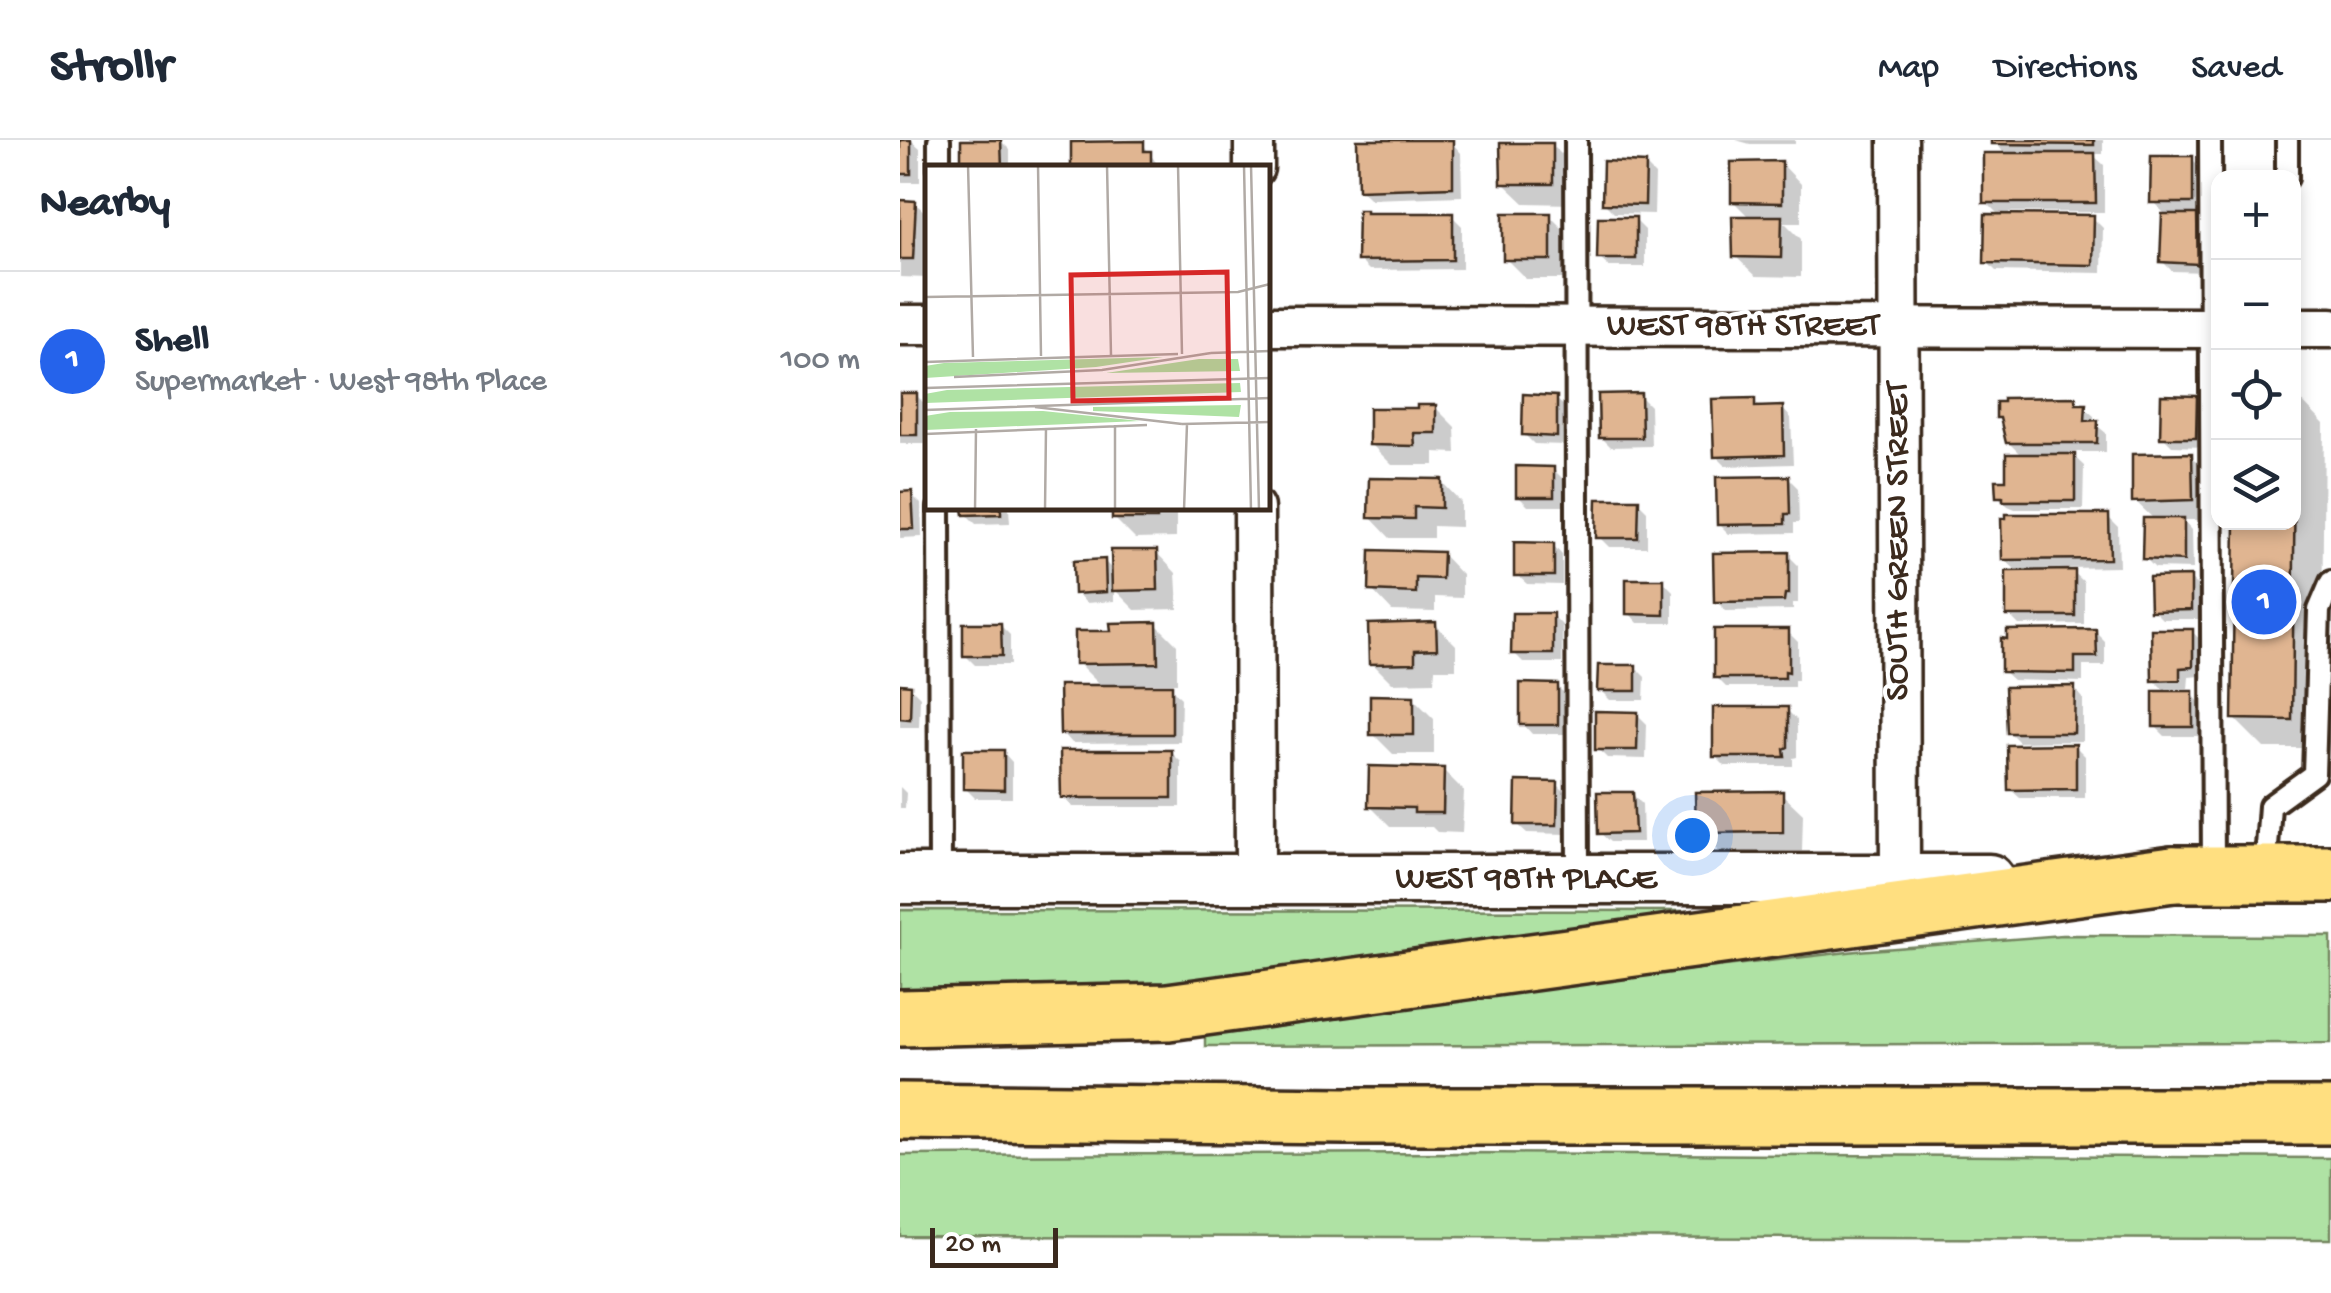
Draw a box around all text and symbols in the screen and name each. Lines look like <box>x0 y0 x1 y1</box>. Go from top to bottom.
text: Strollr <box>50 41 172 98</box>
text: Map <box>1878 49 1939 90</box>
text: Directions <box>1994 49 2136 90</box>
text: Saved <box>2191 49 2281 90</box>
inset map <box>925 165 1270 510</box>
map controls <box>2211 170 2301 530</box>
button: + <box>2211 170 2301 260</box>
text: Nearby <box>40 181 170 230</box>
button: − <box>2211 260 2301 350</box>
street label: WEST 98TH STREET <box>1606 307 1881 348</box>
text: Shell <box>135 320 209 364</box>
text: 1 <box>66 342 79 380</box>
text: 100 m <box>780 342 860 380</box>
button: locate <box>2211 350 2301 440</box>
text: Supermarket · West 98th Place <box>135 364 547 402</box>
street label: SOUTH GREEN STREET <box>1879 380 1920 701</box>
button: layers <box>2211 440 2301 530</box>
pin: 1 <box>2232 564 2296 640</box>
your location <box>1667 810 1718 861</box>
street label: WEST 98TH PLACE <box>1395 860 1658 901</box>
scale bar <box>930 1223 1058 1268</box>
text: 20 m <box>945 1229 1001 1262</box>

